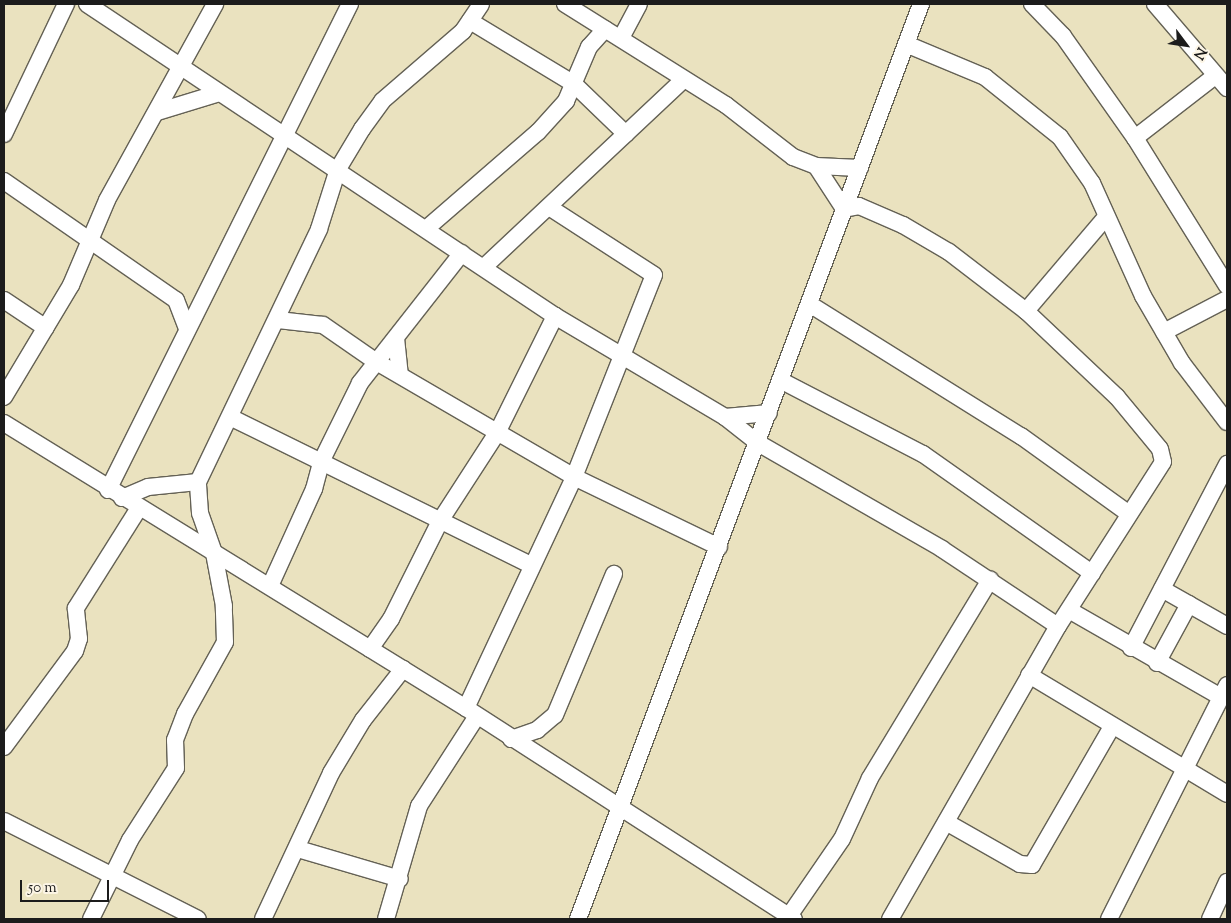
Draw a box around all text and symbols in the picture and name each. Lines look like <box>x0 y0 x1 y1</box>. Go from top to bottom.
north arrow <box>1161 20 1211 70</box>
text: N <box>1187 43 1210 63</box>
scale bar <box>22 870 111 902</box>
text: 50 m <box>28 878 57 899</box>

